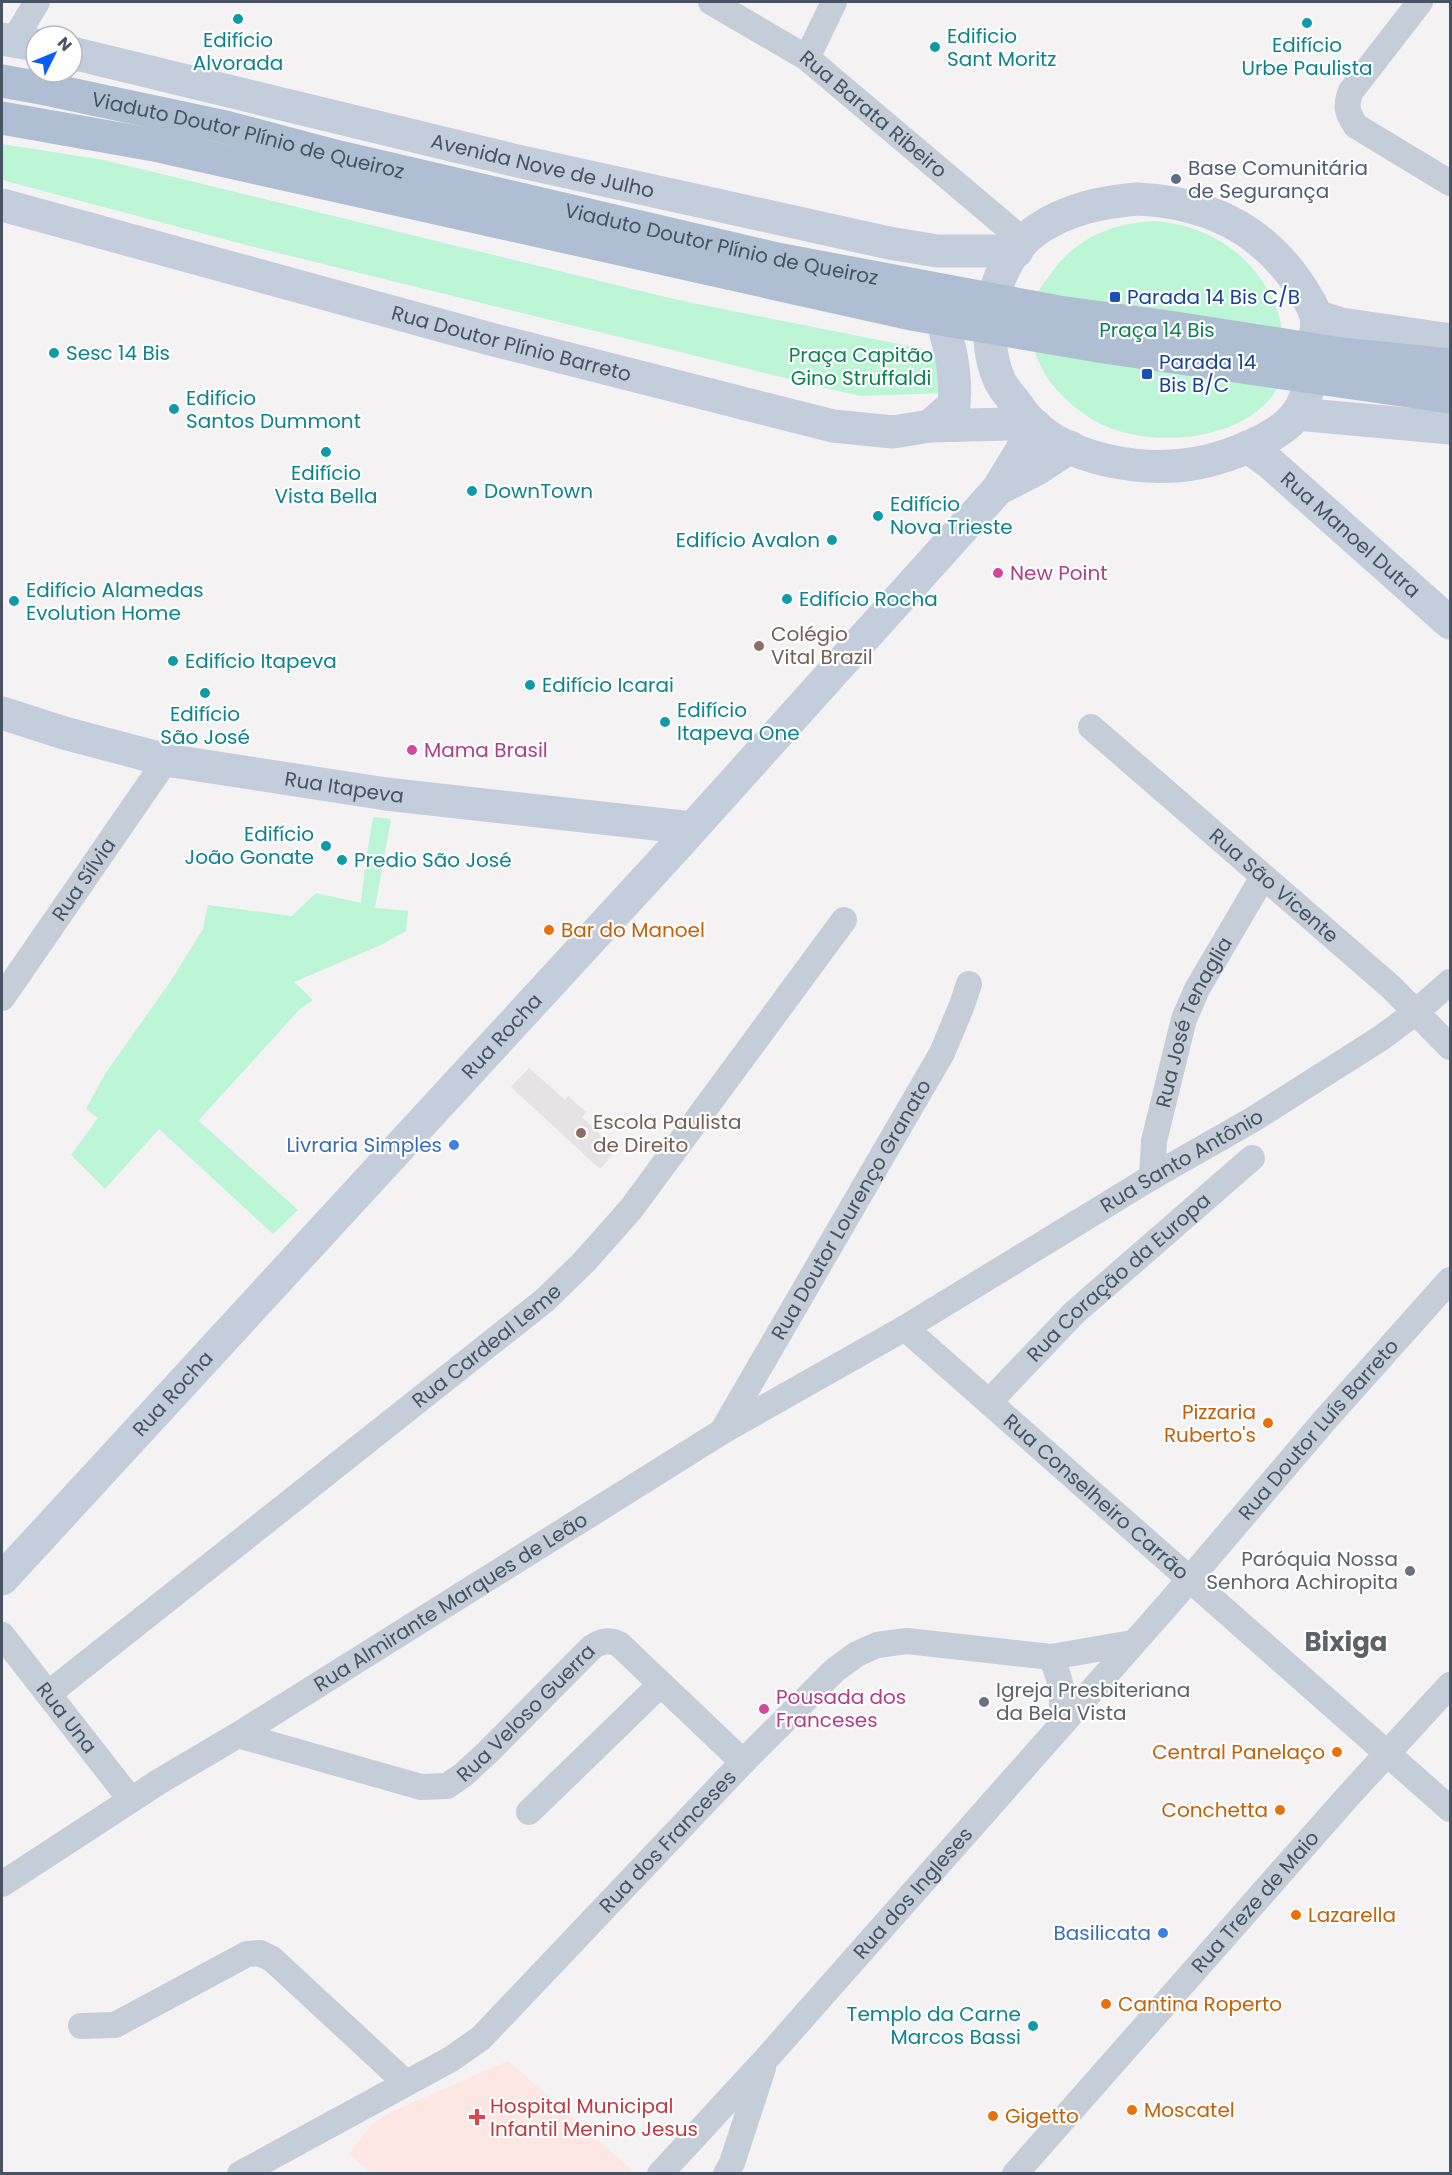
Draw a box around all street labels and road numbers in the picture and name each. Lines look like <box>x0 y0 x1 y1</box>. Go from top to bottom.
street label: Rua Barata Ribeiro <box>794 44 953 184</box>
street label: Viaduto Doutor Plínio de Queiroz <box>89 85 407 186</box>
street label: Avenida Nove de Julho <box>428 127 657 205</box>
street label: Viaduto Doutor Plínio de Queiroz <box>562 196 881 292</box>
street label: Rua Doutor Plínio Barreto <box>388 299 634 388</box>
street label: Rua Manoel Dutra <box>1275 465 1426 604</box>
street label: Rua Itapeva <box>283 765 405 810</box>
street label: Rua São Vicente <box>1203 822 1345 949</box>
street label: Rua Sílvia <box>45 832 122 927</box>
street label: Rua José Tenaglia <box>1149 931 1239 1110</box>
street label: Rua Rocha <box>455 987 548 1085</box>
street label: Rua Doutor Lourenço Granato <box>764 1074 938 1345</box>
street label: Rua Santo Antônio <box>1095 1102 1269 1219</box>
street label: Rua Coração da Europa <box>1020 1186 1217 1368</box>
street label: Rua Cardeal Leme <box>406 1278 568 1414</box>
street label: Rua Doutor Luís Barreto <box>1232 1333 1405 1526</box>
street label: Rua Rocha <box>126 1345 219 1443</box>
street label: Rua Conselheiro Carrão <box>997 1407 1195 1586</box>
street label: Rua Almirante Marques de Leão <box>308 1505 593 1698</box>
street label: Rua Veloso Guerra <box>450 1638 601 1788</box>
street label: Rua Una <box>30 1676 103 1759</box>
street label: Rua dos Franceses <box>593 1764 742 1919</box>
street label: Rua dos Ingleses <box>847 1821 979 1965</box>
street label: Rua Treze de Maio <box>1185 1824 1325 1979</box>

